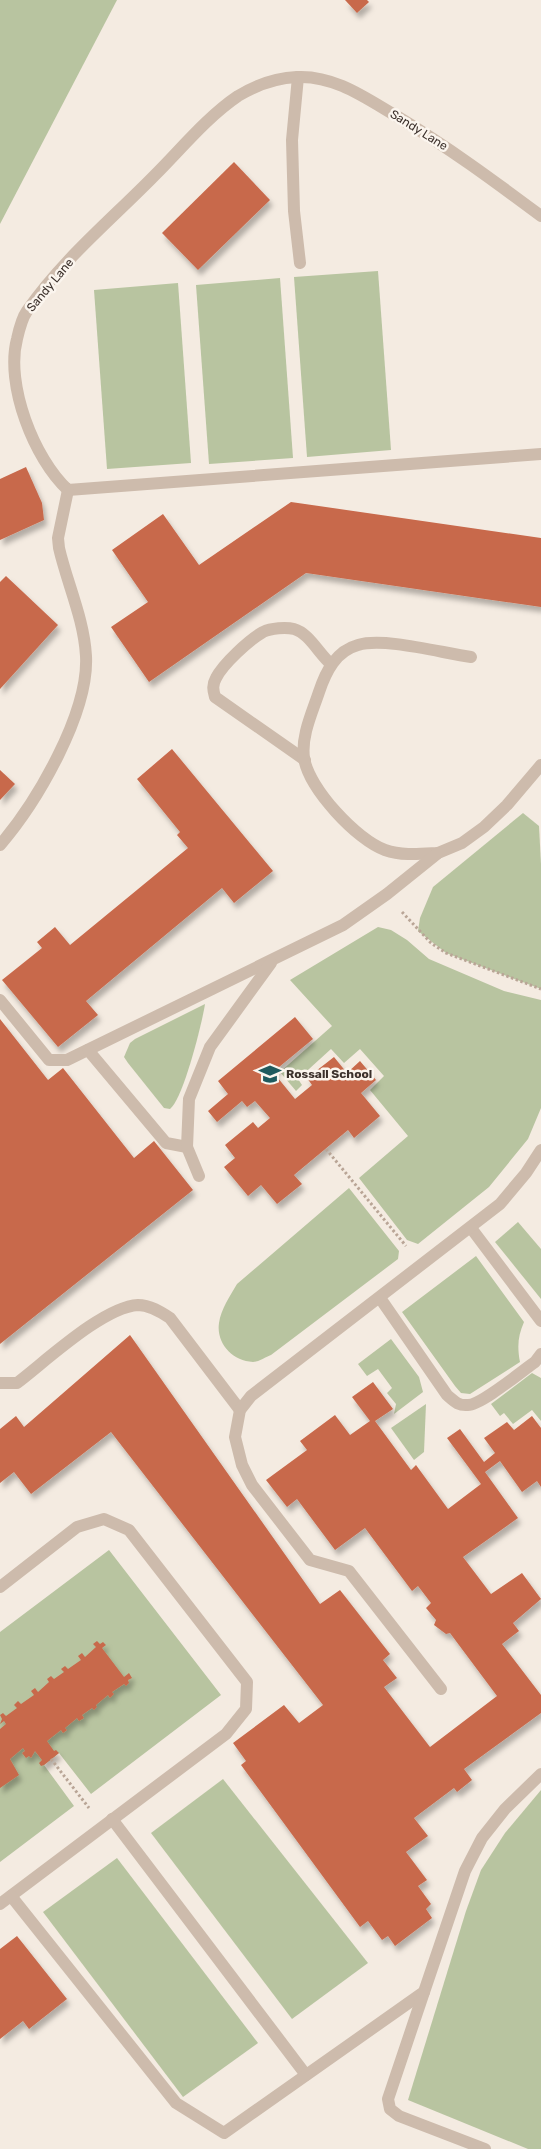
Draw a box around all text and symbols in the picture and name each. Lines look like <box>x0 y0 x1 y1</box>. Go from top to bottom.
street label: Sandy Lane <box>388 107 451 153</box>
street label: Sandy Lane <box>24 255 76 314</box>
school or university icon: Rossall School <box>257 1061 283 1087</box>
place label: Rossall School <box>286 1067 372 1081</box>

